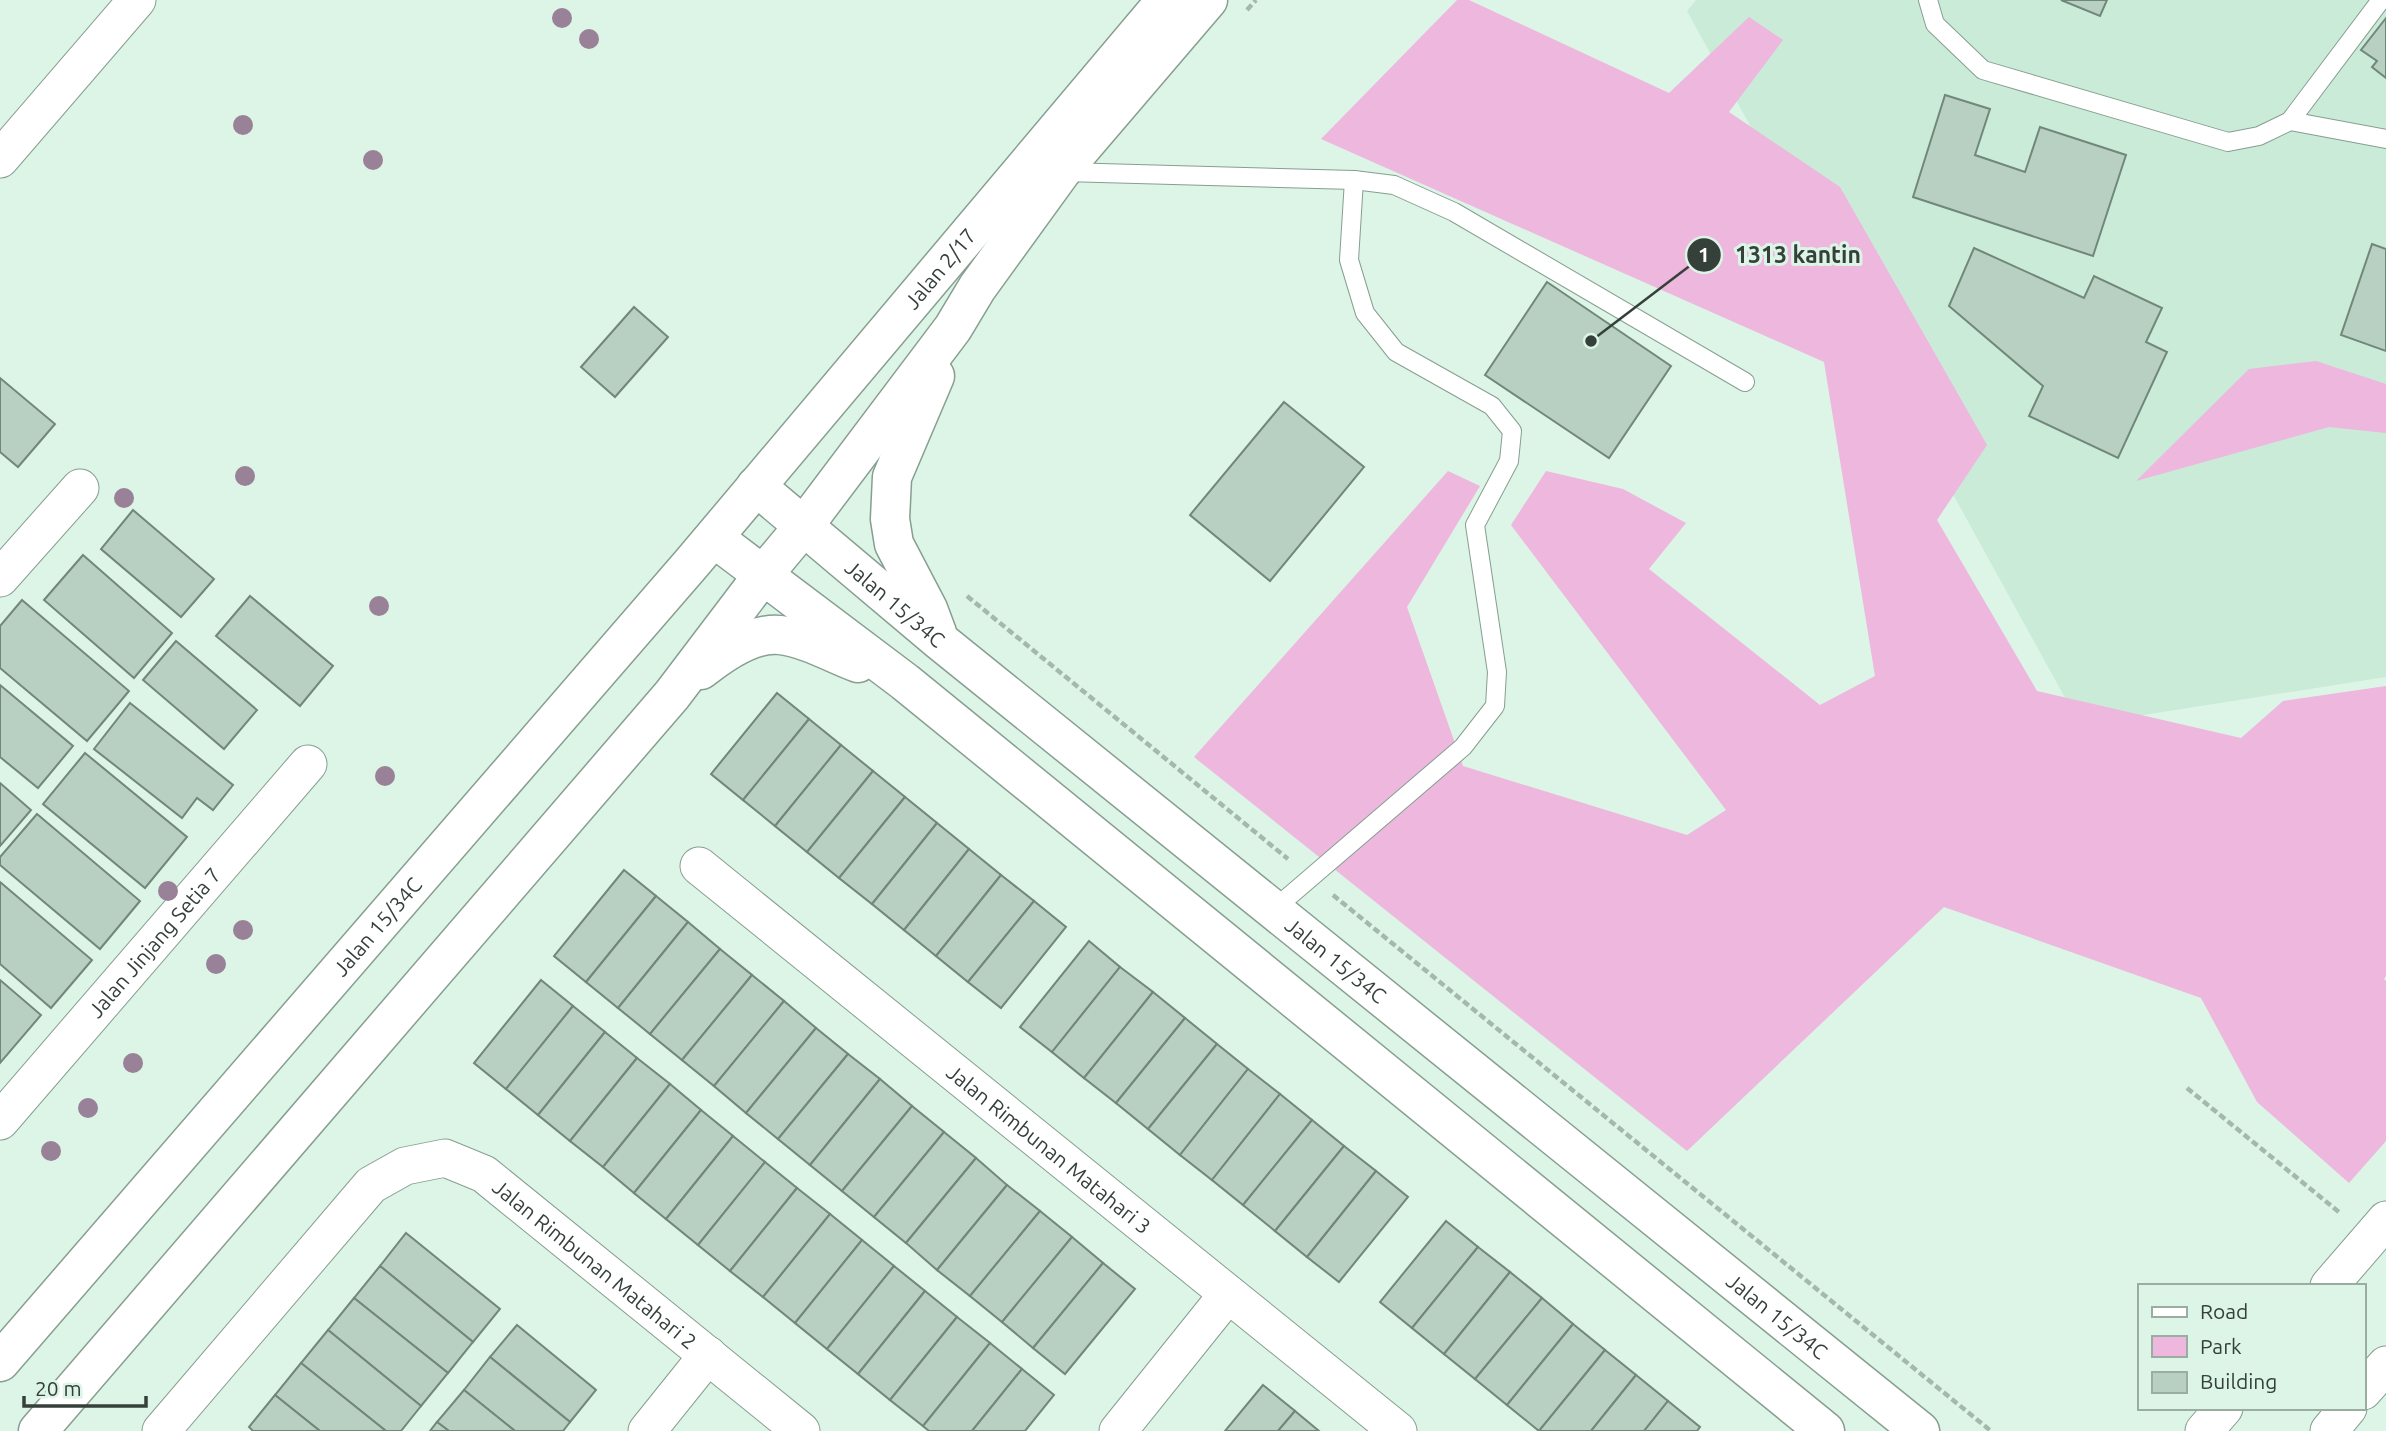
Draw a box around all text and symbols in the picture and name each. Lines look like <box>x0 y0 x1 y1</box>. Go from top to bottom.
street label: Jalan 2/17 <box>899 223 981 314</box>
callout: 1313 kantin <box>1686 233 1875 277</box>
text: 1 <box>1698 242 1710 266</box>
text: 1313 kantin <box>1735 242 1861 267</box>
street label: Jalan 15/34C <box>841 555 950 652</box>
street label: Jalan Jinjang Setia 7 <box>83 863 225 1022</box>
street label: Jalan 15/34C <box>328 872 426 981</box>
street label: Jalan 15/34C <box>1281 912 1391 1008</box>
street label: Jalan Rimbunan Matahari 3 <box>942 1059 1156 1238</box>
street label: Jalan Rimbunan Matahari 2 <box>488 1174 701 1354</box>
street label: Jalan 15/34C <box>1722 1268 1833 1364</box>
legend <box>2138 1284 2365 1410</box>
text: Road <box>2200 1299 2248 1323</box>
text: Park <box>2200 1334 2242 1358</box>
scale bar <box>24 1364 147 1408</box>
text: Building <box>2200 1369 2277 1393</box>
text: 20 m <box>35 1376 82 1400</box>

